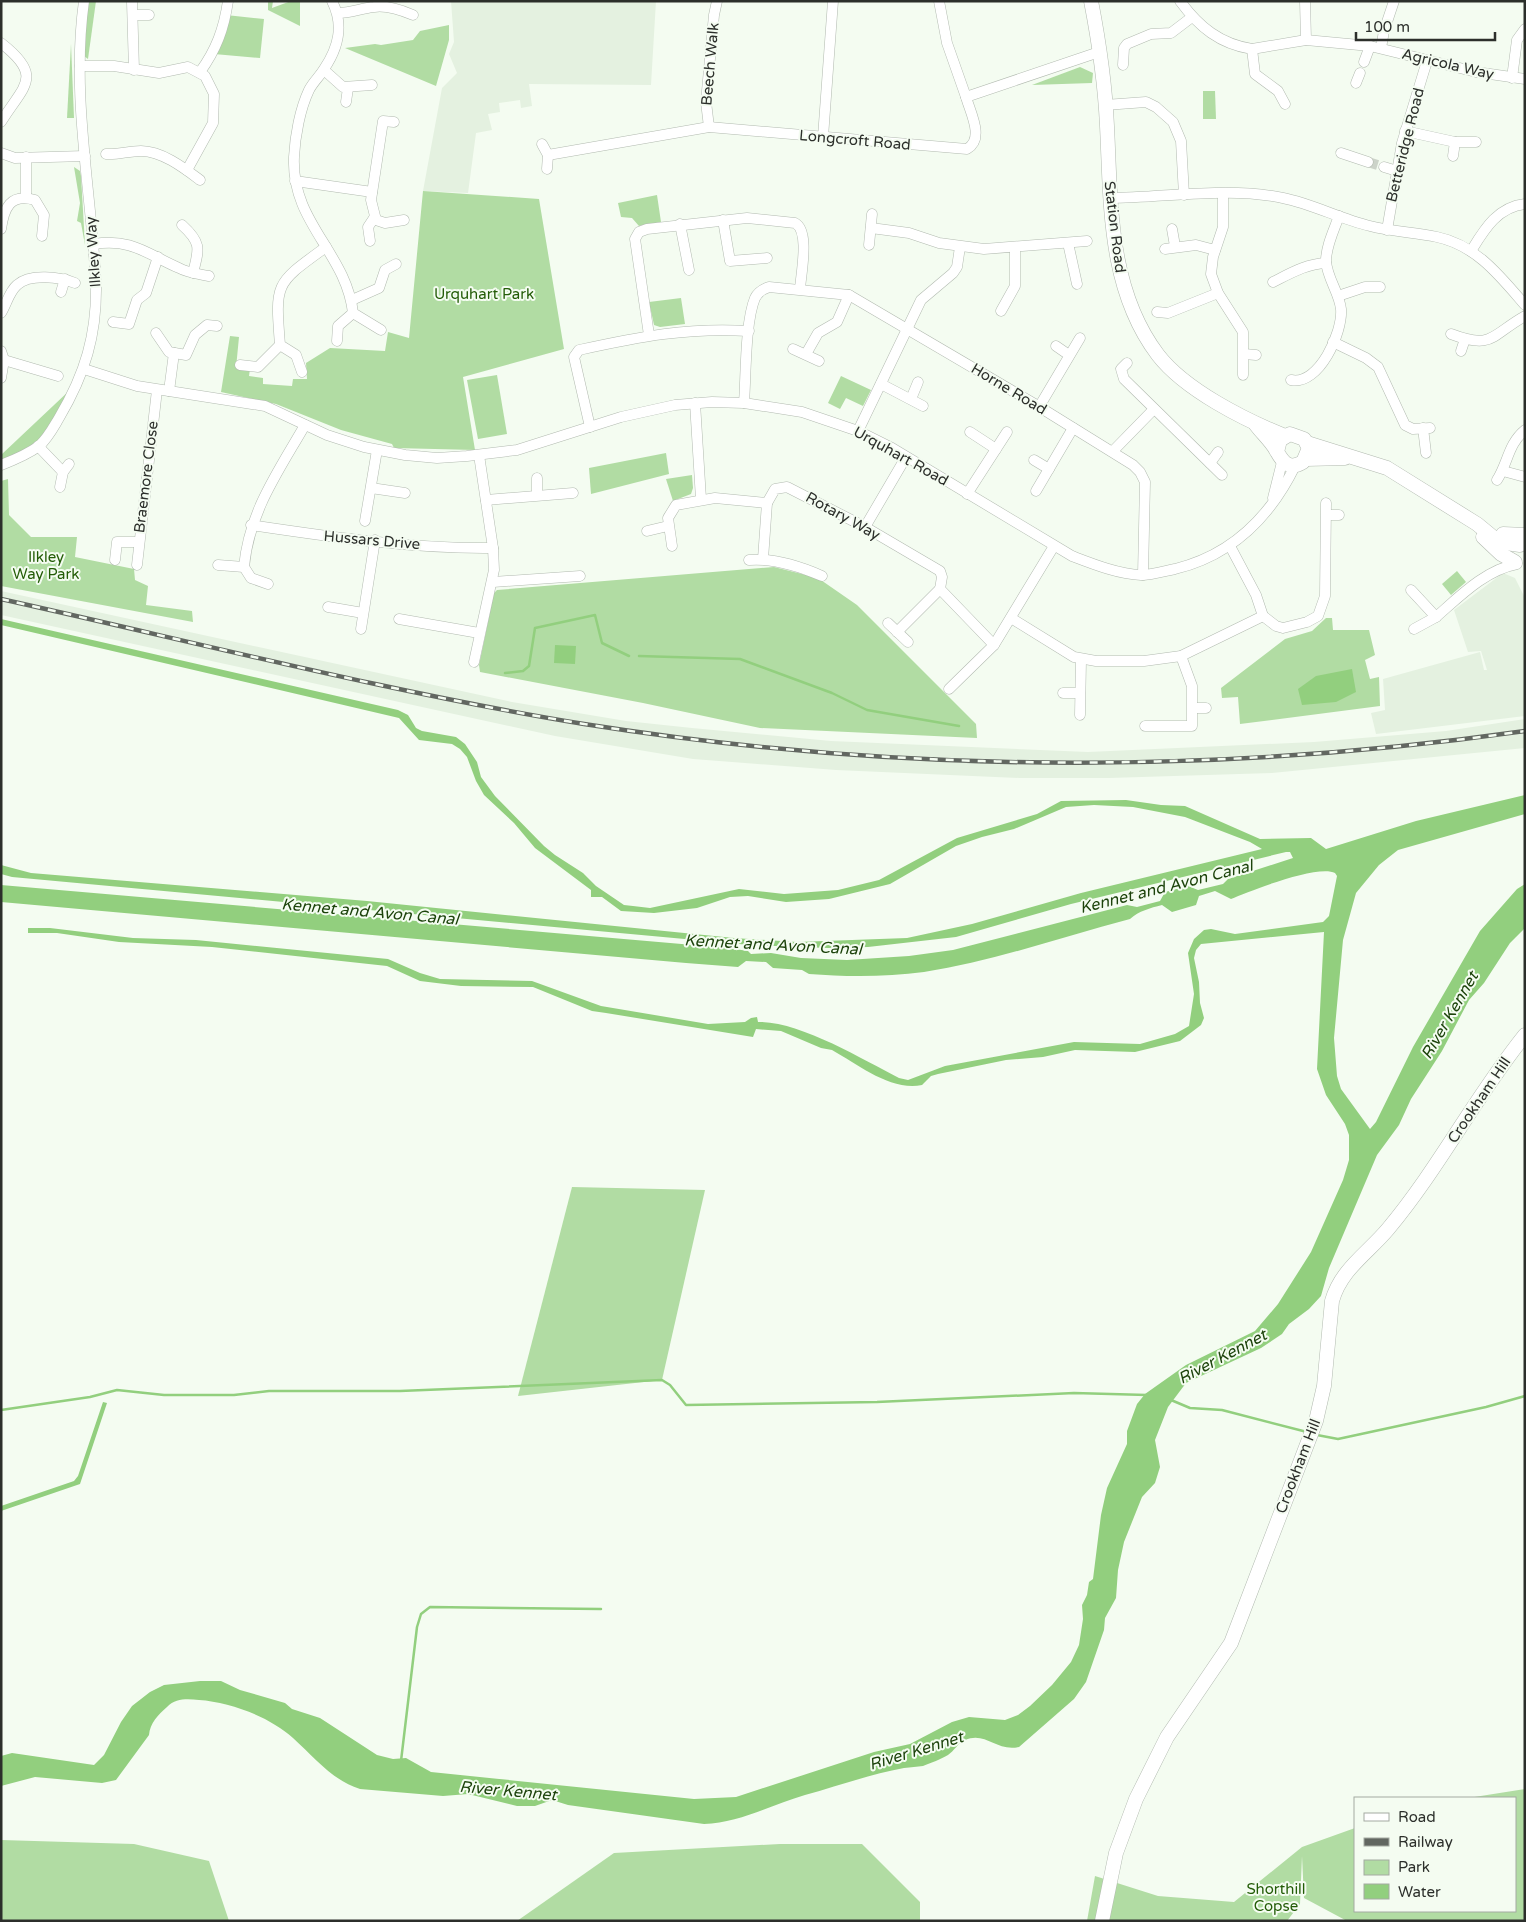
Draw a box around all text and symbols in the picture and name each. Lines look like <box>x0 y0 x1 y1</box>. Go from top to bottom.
scale bar <box>1356 10 1495 42</box>
text: 100 m <box>1364 18 1410 36</box>
street label: Beech Walk <box>697 22 723 106</box>
street label: Agricola Way <box>1400 45 1496 83</box>
street label: Betteridge Road <box>1382 86 1428 204</box>
street label: Longcroft Road <box>799 126 911 154</box>
street label: Station Road <box>1100 180 1130 274</box>
street label: Ilkley Way <box>82 216 104 288</box>
park label: Urquhart Park <box>434 285 534 303</box>
street label: Horne Road <box>968 359 1050 419</box>
street label: Braemore Close <box>130 420 162 534</box>
street label: Urquhart Road <box>850 422 952 490</box>
street label: Rotary Way <box>803 488 883 544</box>
street label: Hussars Drive <box>323 527 421 553</box>
park label: Ilkley Way Park <box>13 548 79 583</box>
water label: Kennet and Avon Canal <box>1078 855 1257 918</box>
water label: Kennet and Avon Canal <box>280 894 461 930</box>
water label: Kennet and Avon Canal <box>684 930 864 960</box>
water label: River Kennet <box>1417 967 1484 1063</box>
street label: Crookham Hill <box>1444 1054 1514 1146</box>
water label: River Kennet <box>1175 1324 1272 1389</box>
street label: Crookham Hill <box>1272 1416 1324 1516</box>
water label: River Kennet <box>867 1727 968 1775</box>
water label: River Kennet <box>458 1777 559 1805</box>
legend <box>1354 1797 1516 1912</box>
text: Road <box>1398 1808 1436 1826</box>
text: Railway <box>1398 1833 1453 1851</box>
text: Park <box>1398 1858 1430 1876</box>
park label: Shorthill Copse <box>1246 1880 1306 1915</box>
text: Water <box>1398 1883 1441 1901</box>

